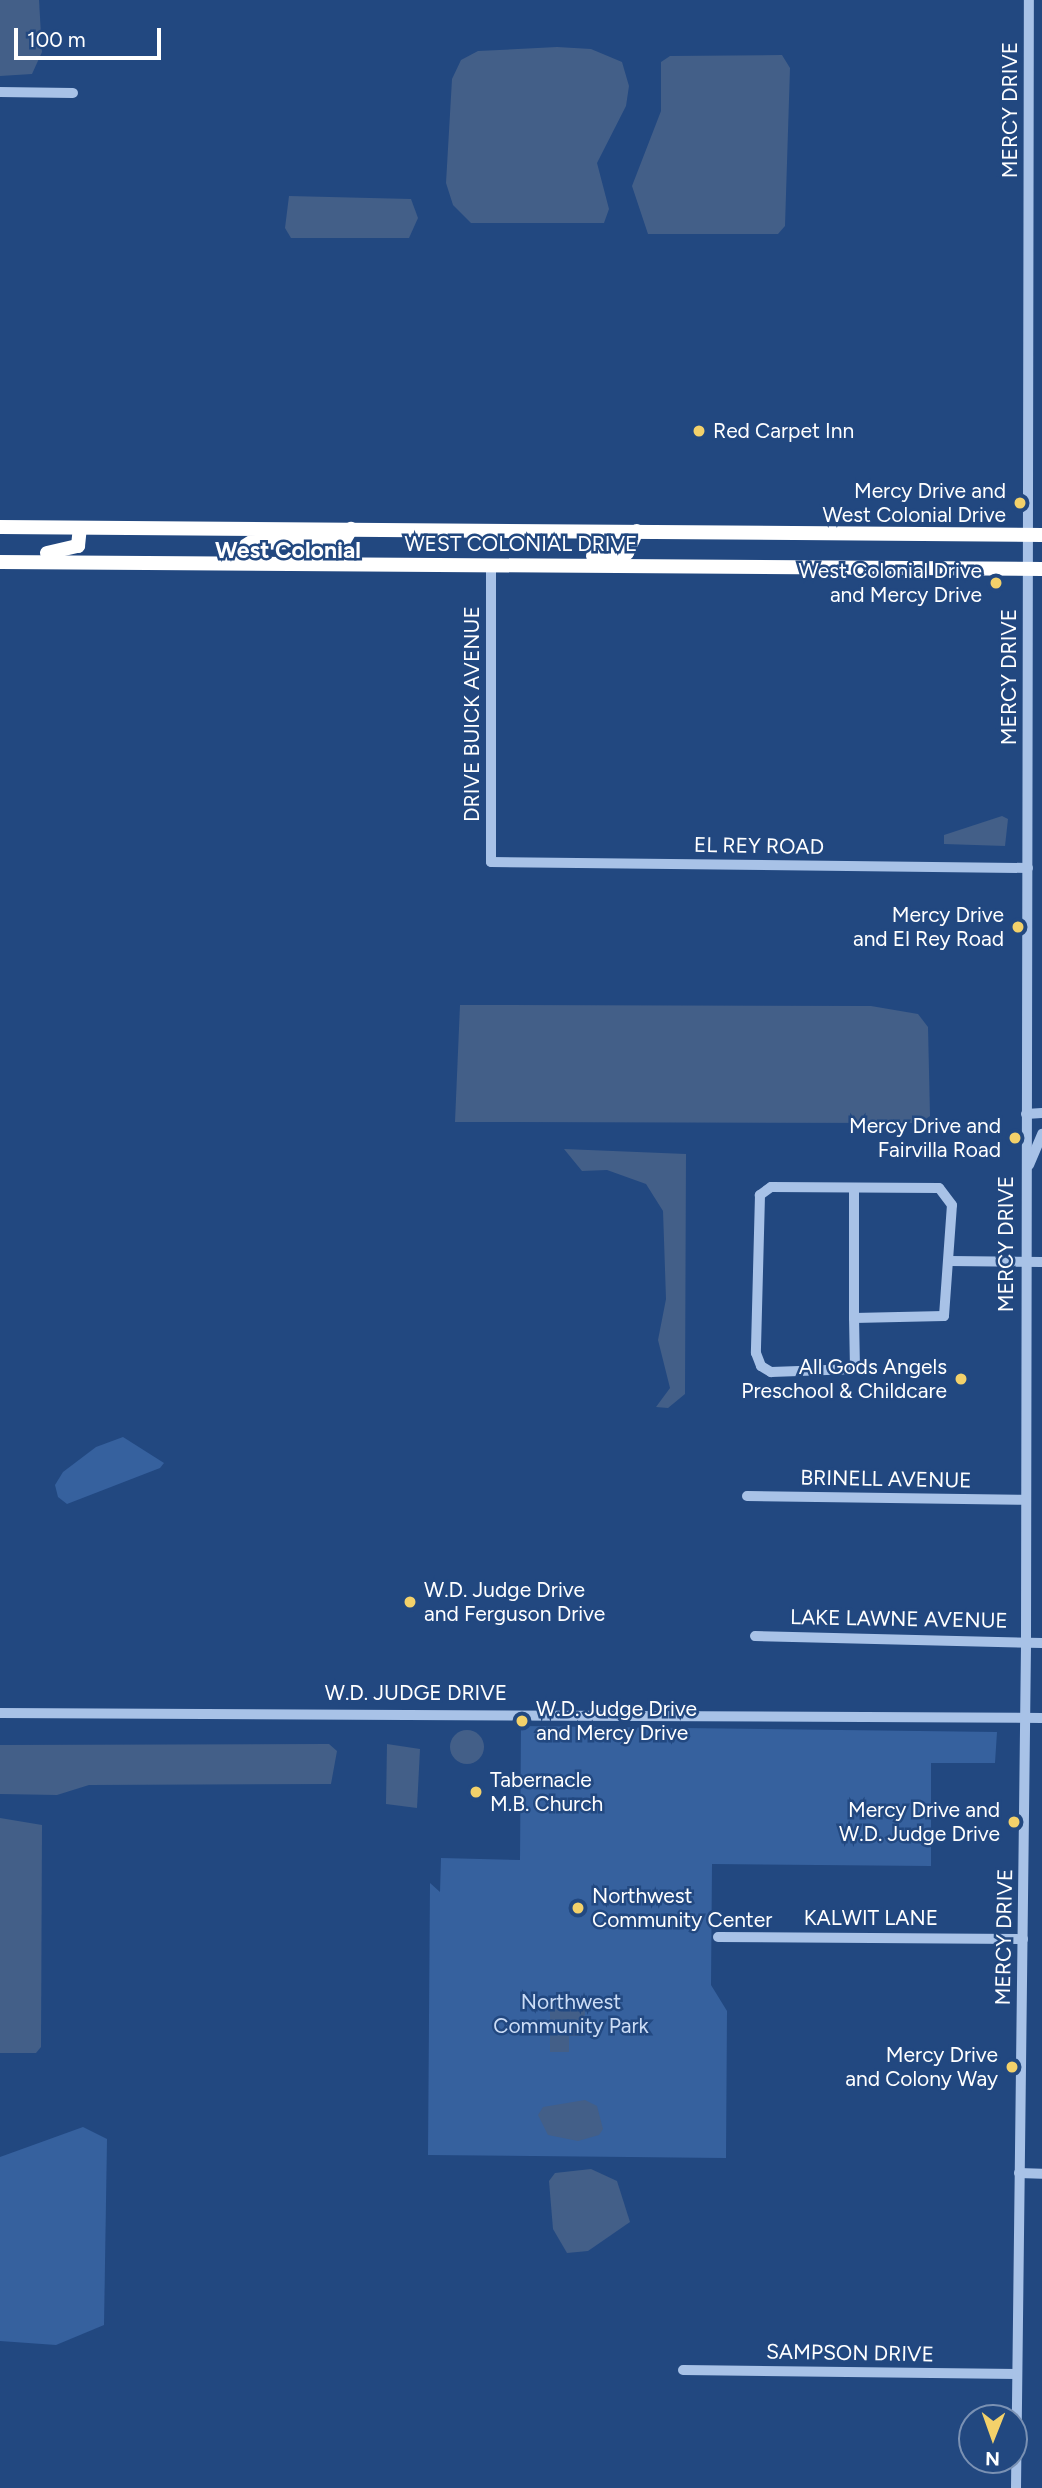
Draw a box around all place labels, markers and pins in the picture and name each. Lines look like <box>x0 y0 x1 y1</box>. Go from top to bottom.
place label: Red Carpet Inn <box>713 418 854 444</box>
marker: Red Carpet Inn <box>691 423 707 439</box>
place label: Mercy Drive and West Colonial Drive <box>823 478 1006 528</box>
marker: Mercy Drive and West Colonial Drive <box>1012 495 1028 511</box>
place label: West Colonial Drive and Mercy Drive <box>799 558 982 608</box>
marker: West Colonial Drive and Mercy Drive <box>988 575 1004 591</box>
place label: Mercy Drive and El Rey Road <box>853 902 1004 952</box>
marker: Mercy Drive and El Rey Road <box>1010 919 1026 935</box>
place label: Mercy Drive and Fairvilla Road <box>849 1113 1001 1163</box>
marker: Mercy Drive and Fairvilla Road <box>1007 1130 1023 1146</box>
place label: All Gods Angels Preschool & Childcare <box>741 1354 947 1404</box>
marker: All Gods Angels Preschool & Childcare <box>953 1371 969 1387</box>
place label: W.D. Judge Drive and Ferguson Drive <box>424 1577 605 1627</box>
marker: W.D. Judge Drive and Ferguson Drive <box>402 1594 418 1610</box>
place label: W.D. Judge Drive and Mercy Drive <box>536 1696 697 1746</box>
marker: W.D. Judge Drive and Mercy Drive <box>514 1713 530 1729</box>
place label: Tabernacle M.B. Church <box>490 1767 603 1817</box>
marker: Tabernacle M.B. Church <box>468 1784 484 1800</box>
place label: Mercy Drive and W.D. Judge Drive <box>839 1797 1000 1847</box>
marker: Mercy Drive and W.D. Judge Drive <box>1006 1814 1022 1830</box>
place label: Northwest Community Center <box>592 1883 772 1933</box>
marker: Northwest Community Center <box>570 1900 586 1916</box>
place label: Mercy Drive and Colony Way <box>845 2042 998 2092</box>
marker: Mercy Drive and Colony Way <box>1004 2059 1020 2075</box>

